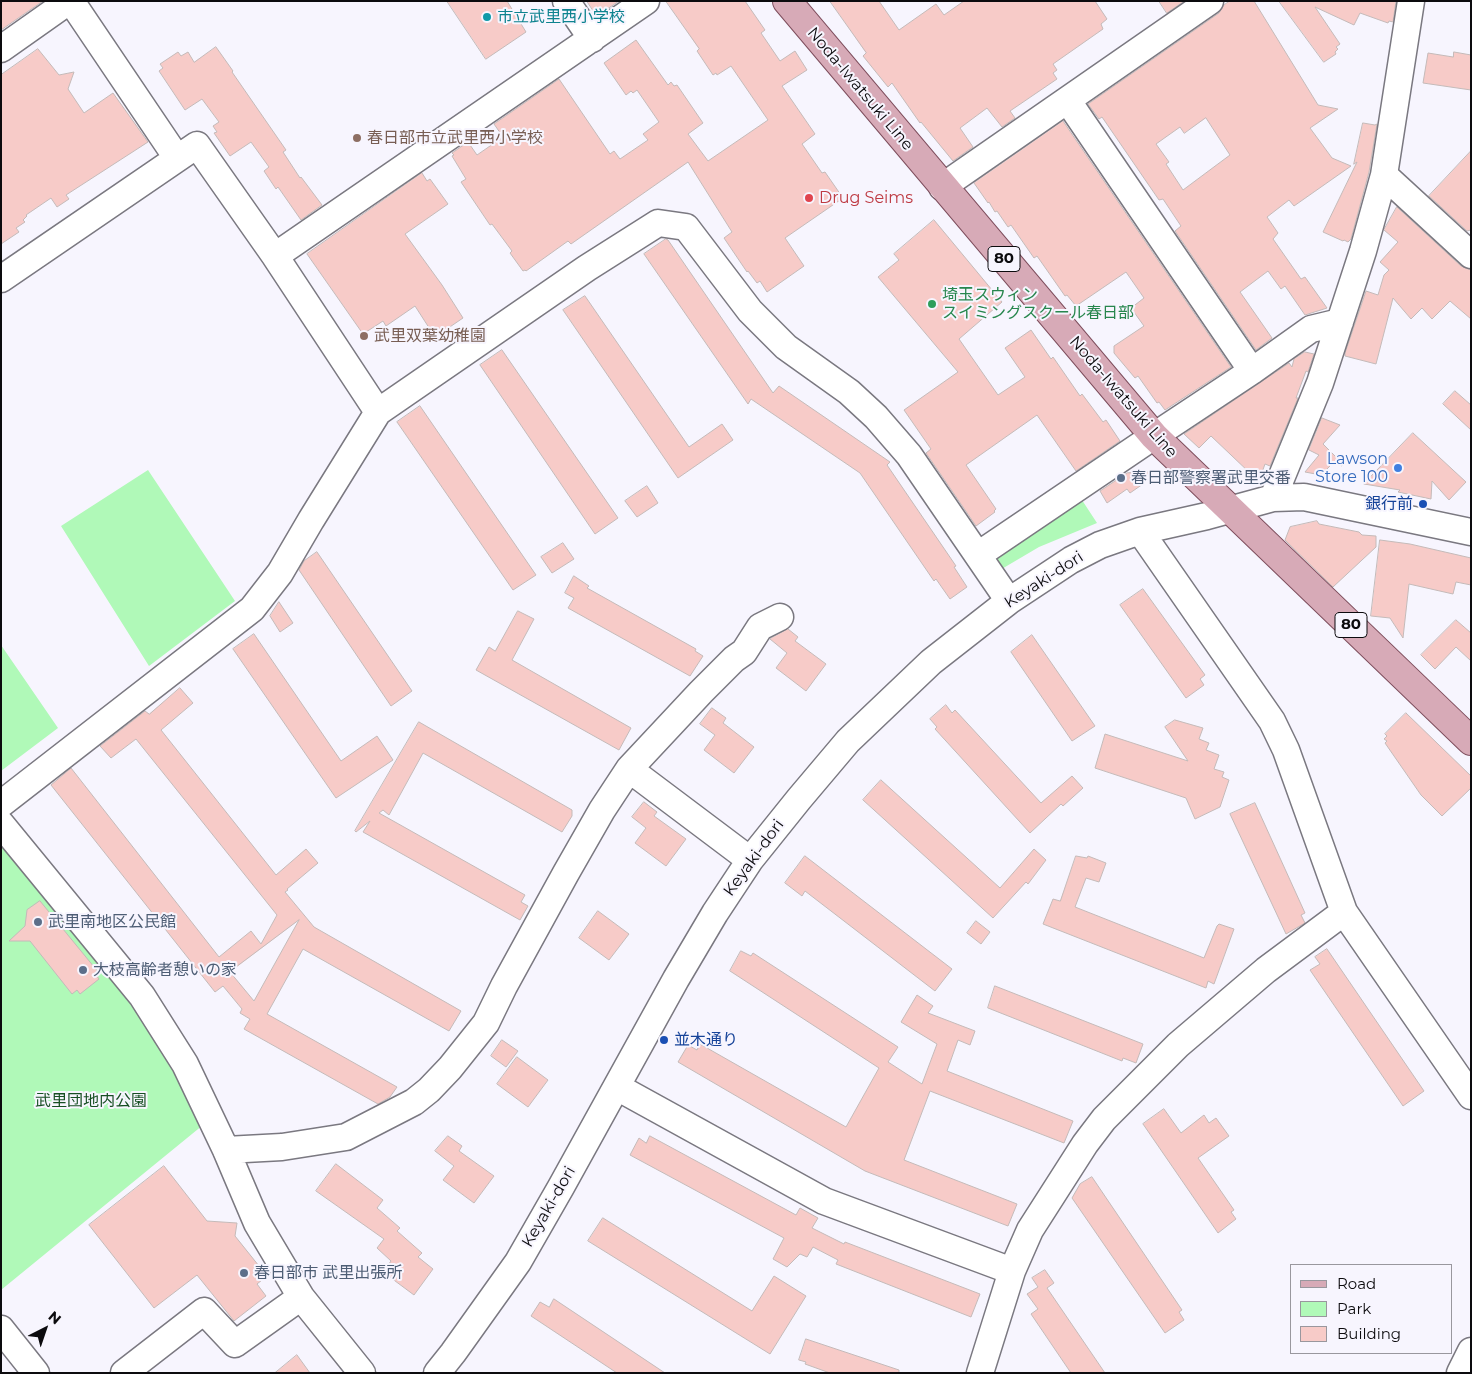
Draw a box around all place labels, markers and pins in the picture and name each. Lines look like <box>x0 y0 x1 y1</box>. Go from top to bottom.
place label: 市立武里西小学校 <box>497 7 625 27</box>
marker: 市立武里西小学校 <box>481 11 493 23</box>
place label: 春日部市立武里西小学校 <box>367 128 543 148</box>
marker: 春日部市立武里西小学校 <box>351 132 363 144</box>
place label: Drug Seims <box>819 188 913 208</box>
marker: Drug Seims <box>803 192 815 204</box>
place label: 埼玉スウィン スイミングスクール春日部 <box>942 285 1134 323</box>
marker: 埼玉スウィン スイミングスクール春日部 <box>926 298 938 310</box>
place label: 武里双葉幼稚園 <box>374 326 486 346</box>
marker: 武里双葉幼稚園 <box>358 330 370 342</box>
place label: Lawson Store 100 <box>1315 449 1388 487</box>
marker: Lawson Store 100 <box>1392 462 1404 474</box>
place label: 春日部警察署武里交番 <box>1131 468 1291 488</box>
marker: 春日部警察署武里交番 <box>1115 472 1127 484</box>
place label: 銀行前 <box>1365 494 1413 514</box>
marker: 銀行前 <box>1417 498 1429 510</box>
place label: 武里南地区公民館 <box>48 912 176 932</box>
marker: 武里南地区公民館 <box>32 916 44 928</box>
place label: 大枝高齢者憩いの家 <box>93 960 237 980</box>
marker: 大枝高齢者憩いの家 <box>77 964 89 976</box>
place label: 並木通り <box>674 1030 738 1050</box>
marker: 並木通り <box>658 1034 670 1046</box>
place label: 春日部市 武里出張所 <box>254 1263 402 1283</box>
marker: 春日部市 武里出張所 <box>238 1267 250 1279</box>

